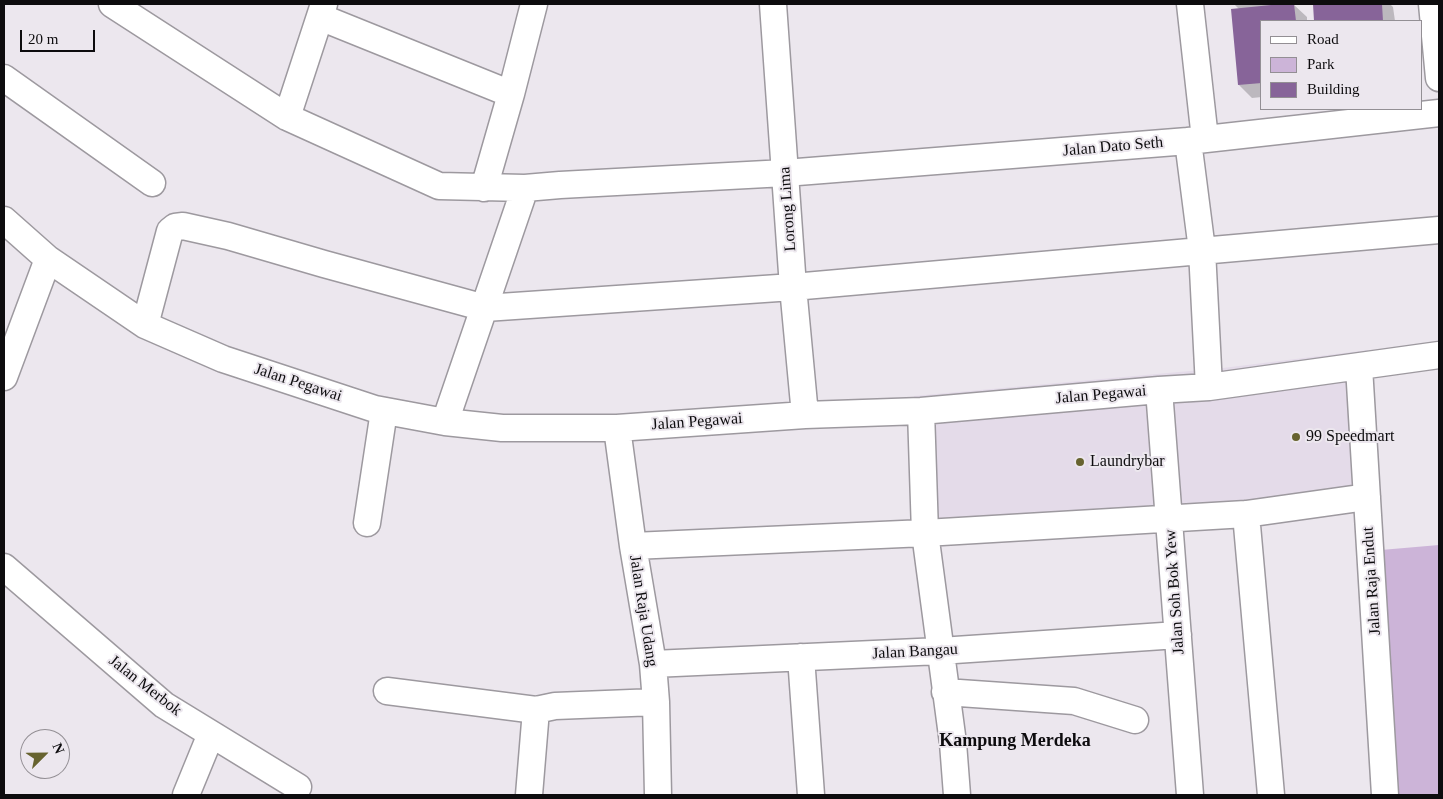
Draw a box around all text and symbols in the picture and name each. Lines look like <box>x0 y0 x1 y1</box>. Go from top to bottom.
scale bar <box>22 20 98 52</box>
legend <box>1260 20 1423 110</box>
text: 20 m <box>28 31 58 47</box>
text: Road <box>1307 31 1339 47</box>
text: Park <box>1307 56 1335 72</box>
text: Building <box>1307 81 1360 97</box>
street label: Jalan Dato Seth <box>1062 133 1164 161</box>
street label: Lorong Lima <box>775 166 801 252</box>
street label: Jalan Pegawai <box>252 360 344 406</box>
street label: Jalan Pegawai <box>1055 381 1147 409</box>
street label: Jalan Pegawai <box>651 409 743 435</box>
place label: 99 Speedmart <box>1306 427 1394 447</box>
marker: 99 Speedmart <box>1290 431 1302 443</box>
place label: Laundrybar <box>1090 452 1165 472</box>
marker: Laundrybar <box>1074 456 1086 468</box>
street label: Jalan Raja Endut <box>1359 526 1385 636</box>
street label: Jalan Soh Bok Yew <box>1161 529 1189 655</box>
street label: Jalan Raja Udang <box>625 554 661 668</box>
street label: Jalan Bangau <box>872 640 958 664</box>
street label: Jalan Merbok <box>105 651 185 721</box>
north arrow <box>20 729 70 779</box>
district label: Kampung Merdeka <box>939 730 1091 752</box>
text: N <box>49 741 67 756</box>

